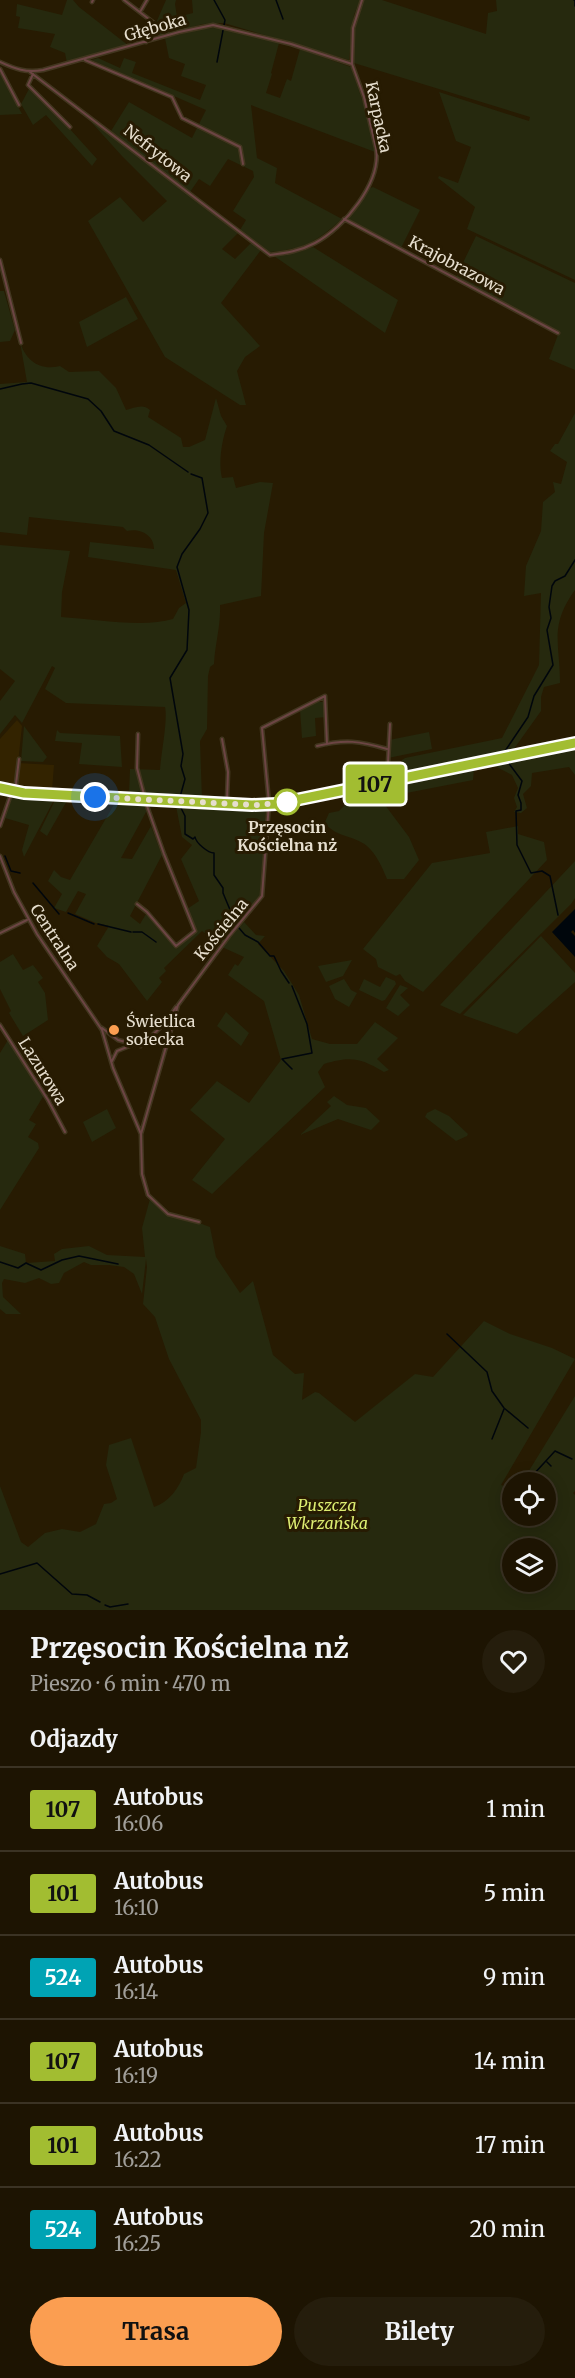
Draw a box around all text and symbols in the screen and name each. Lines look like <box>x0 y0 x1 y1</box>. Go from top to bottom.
street label: Głęboka <box>122 9 189 45</box>
street label: Karpacka <box>362 79 396 155</box>
street label: Nefrytowa <box>120 120 196 186</box>
street label: Krajobrazowa <box>405 231 509 299</box>
line badge: 107 <box>340 764 410 804</box>
text: 107 <box>358 771 392 798</box>
your location <box>80 782 110 812</box>
marker: Przęsocin Kościelna nż <box>274 789 300 815</box>
place label: Przęsocin Kościelna nż <box>237 817 337 855</box>
street label: Kościelna <box>190 894 252 964</box>
street label: Centralna <box>26 900 84 974</box>
place label: Świetlica sołecka <box>126 1011 196 1049</box>
marker: Świetlica sołecka <box>107 1023 121 1037</box>
street label: Lazurowa <box>14 1034 72 1109</box>
map controls <box>502 1472 556 1592</box>
button: locate <box>502 1472 556 1526</box>
park label: Puszcza Wkrzańska <box>286 1495 368 1533</box>
button: layers <box>502 1538 556 1592</box>
text: Przęsocin Kościelna nż <box>30 1630 349 1666</box>
button: heart <box>482 1630 545 1693</box>
text: Pieszo · 6 min · 470 m <box>30 1671 231 1696</box>
text: Odjazdy <box>30 1725 118 1753</box>
text: Autobus <box>114 1783 204 1811</box>
text: 1 min <box>486 1795 545 1823</box>
text: 107 <box>46 1796 80 1823</box>
text: 16:06 <box>114 1811 163 1836</box>
text: Autobus <box>114 1867 204 1895</box>
text: 5 min <box>483 1879 545 1907</box>
text: 101 <box>47 1880 79 1907</box>
text: 16:10 <box>114 1895 159 1920</box>
text: Autobus <box>114 1951 204 1979</box>
text: 9 min <box>483 1963 545 1991</box>
text: 524 <box>45 1964 81 1991</box>
text: 16:14 <box>114 1979 158 2004</box>
text: Autobus <box>114 2035 204 2063</box>
text: 14 min <box>474 2047 545 2075</box>
text: 107 <box>46 2048 80 2075</box>
text: 16:19 <box>114 2063 158 2088</box>
text: Autobus <box>114 2119 204 2147</box>
text: 17 min <box>475 2131 545 2159</box>
text: 101 <box>47 2132 79 2159</box>
text: 16:22 <box>114 2147 162 2172</box>
text: Autobus <box>114 2203 204 2231</box>
text: 20 min <box>469 2215 545 2243</box>
text: 524 <box>45 2216 81 2243</box>
text: 16:25 <box>114 2231 161 2256</box>
button: Trasa <box>30 2297 282 2366</box>
button: Bilety <box>294 2297 545 2366</box>

